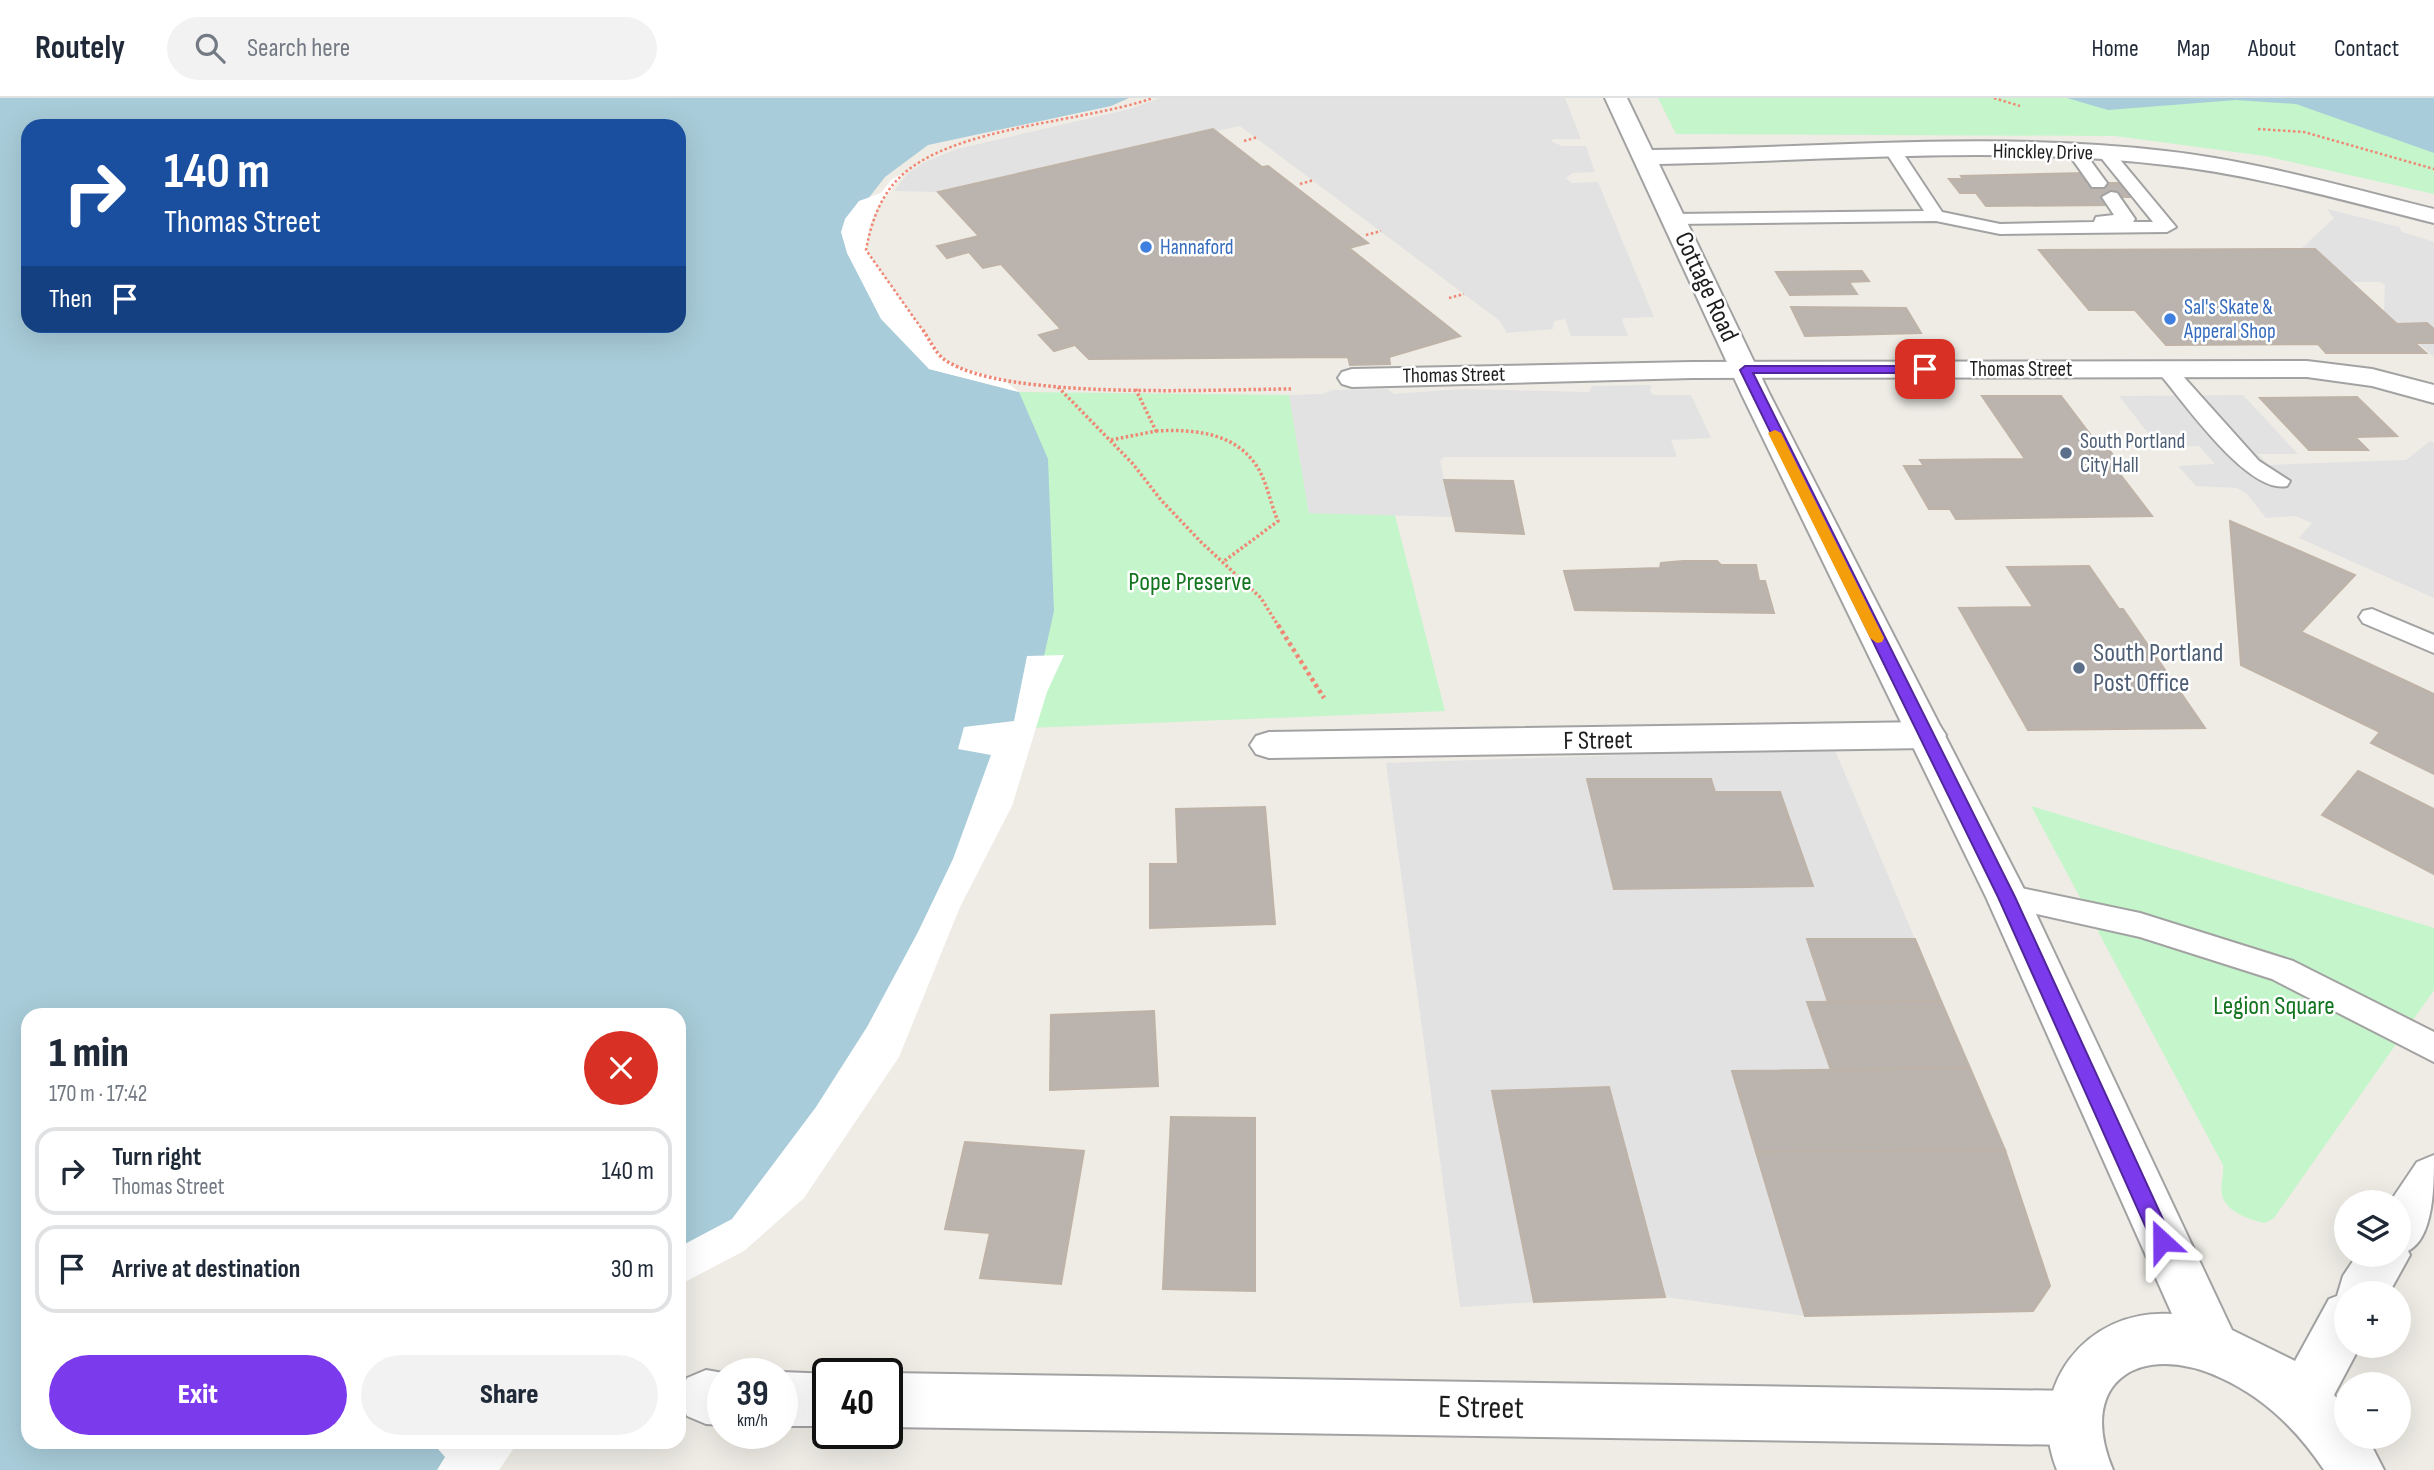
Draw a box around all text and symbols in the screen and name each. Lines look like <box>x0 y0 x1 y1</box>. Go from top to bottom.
search box <box>167 17 657 80</box>
text: Routely <box>35 28 125 68</box>
icon: search <box>191 29 229 67</box>
text: Search here <box>247 33 350 64</box>
text: Home <box>2091 34 2139 63</box>
text: Map <box>2177 34 2210 63</box>
text: About <box>2248 34 2296 63</box>
text: Contact <box>2334 34 2399 63</box>
street label: Hinckley Drive <box>1993 139 2093 165</box>
text: 140 m <box>164 143 270 202</box>
icon: right <box>49 147 140 238</box>
text: Thomas Street <box>164 203 321 242</box>
street label: Cottage Road <box>1667 227 1745 347</box>
place label: Hannaford <box>1160 235 1234 260</box>
marker: Hannaford <box>1138 239 1154 255</box>
icon: arrive <box>106 280 144 318</box>
text: Then <box>49 284 92 315</box>
place label: Sal's Skate & Apperal Shop <box>2183 295 2276 344</box>
marker: Sal's Skate & Apperal Shop <box>2162 311 2178 327</box>
pin <box>1895 339 1955 399</box>
icon: arrive <box>1906 350 1944 388</box>
street label: Thomas Street <box>1970 357 2072 382</box>
street label: Thomas Street <box>1402 362 1506 388</box>
place label: South Portland City Hall <box>2080 429 2185 478</box>
marker: South Portland City Hall <box>2058 445 2074 461</box>
park label: Pope Preserve <box>1128 567 1252 598</box>
place label: South Portland Post Office <box>2093 638 2223 699</box>
marker: South Portland Post Office <box>2071 660 2087 676</box>
street label: F Street <box>1563 725 1633 757</box>
park label: Legion Square <box>2213 991 2335 1022</box>
text: 1 min <box>49 1028 129 1079</box>
button: close <box>584 1031 658 1105</box>
text: 170 m · 17:42 <box>49 1080 147 1108</box>
text: Turn right <box>112 1142 201 1173</box>
icon: right <box>53 1152 91 1190</box>
text: 140 m <box>602 1156 654 1187</box>
text: Thomas Street <box>112 1173 225 1201</box>
map controls <box>2334 1190 2411 1449</box>
button: layers <box>2334 1190 2411 1267</box>
position arrow <box>2125 1204 2199 1278</box>
icon: arrive <box>53 1250 91 1288</box>
text: Arrive at destination <box>112 1254 300 1285</box>
text: 30 m <box>611 1254 654 1285</box>
button: + <box>2334 1281 2411 1358</box>
button: Exit <box>49 1355 347 1435</box>
button: Share <box>361 1355 658 1435</box>
speed limit sign: 40 <box>812 1358 903 1449</box>
button: − <box>2334 1372 2411 1449</box>
text: 39 <box>736 1373 769 1416</box>
street label: E Street <box>1438 1388 1524 1428</box>
text: km/h <box>737 1410 768 1431</box>

